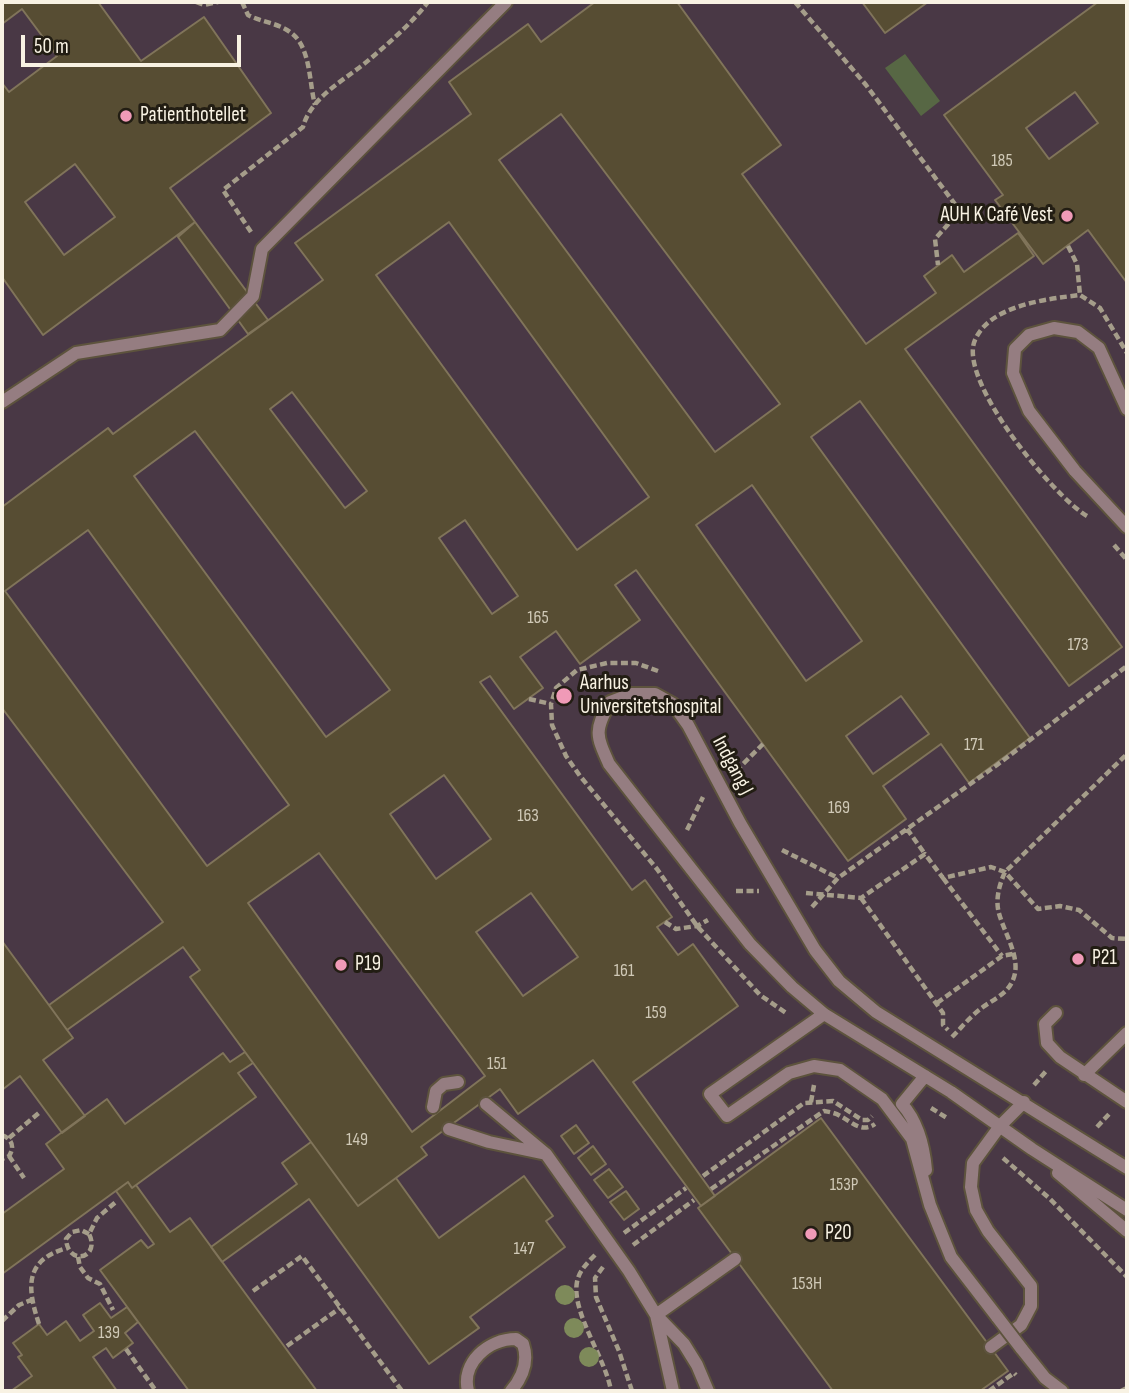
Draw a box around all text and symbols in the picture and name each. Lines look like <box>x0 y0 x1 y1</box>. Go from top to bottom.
scale bar <box>24 21 245 65</box>
text: 50 m <box>34 34 69 59</box>
place label: Patienthotellet <box>140 103 246 129</box>
marker: Patienthotellet <box>118 108 134 124</box>
house number: 185 <box>991 150 1013 172</box>
place label: AUH K Café Vest <box>940 203 1053 229</box>
marker: AUH K Café Vest <box>1059 208 1075 224</box>
house number: 165 <box>527 607 549 629</box>
house number: 173 <box>1067 634 1089 656</box>
place label: Aarhus Universitetshospital <box>580 671 721 721</box>
marker: Aarhus Universitetshospital <box>554 686 574 706</box>
street label: Indgang J <box>706 732 758 800</box>
house number: 171 <box>964 734 984 756</box>
house number: 169 <box>828 797 850 819</box>
house number: 163 <box>517 805 539 827</box>
place label: P21 <box>1092 946 1117 972</box>
marker: P21 <box>1070 951 1086 967</box>
place label: P19 <box>355 952 381 978</box>
marker: P19 <box>333 957 349 973</box>
house number: 161 <box>614 960 634 982</box>
house number: 159 <box>645 1002 667 1024</box>
house number: 151 <box>487 1053 507 1075</box>
house number: 149 <box>346 1129 368 1151</box>
house number: 153P <box>830 1174 858 1196</box>
place label: P20 <box>825 1221 852 1247</box>
marker: P20 <box>803 1226 819 1242</box>
house number: 147 <box>514 1238 534 1260</box>
house number: 153H <box>792 1273 822 1295</box>
house number: 139 <box>98 1322 120 1344</box>

